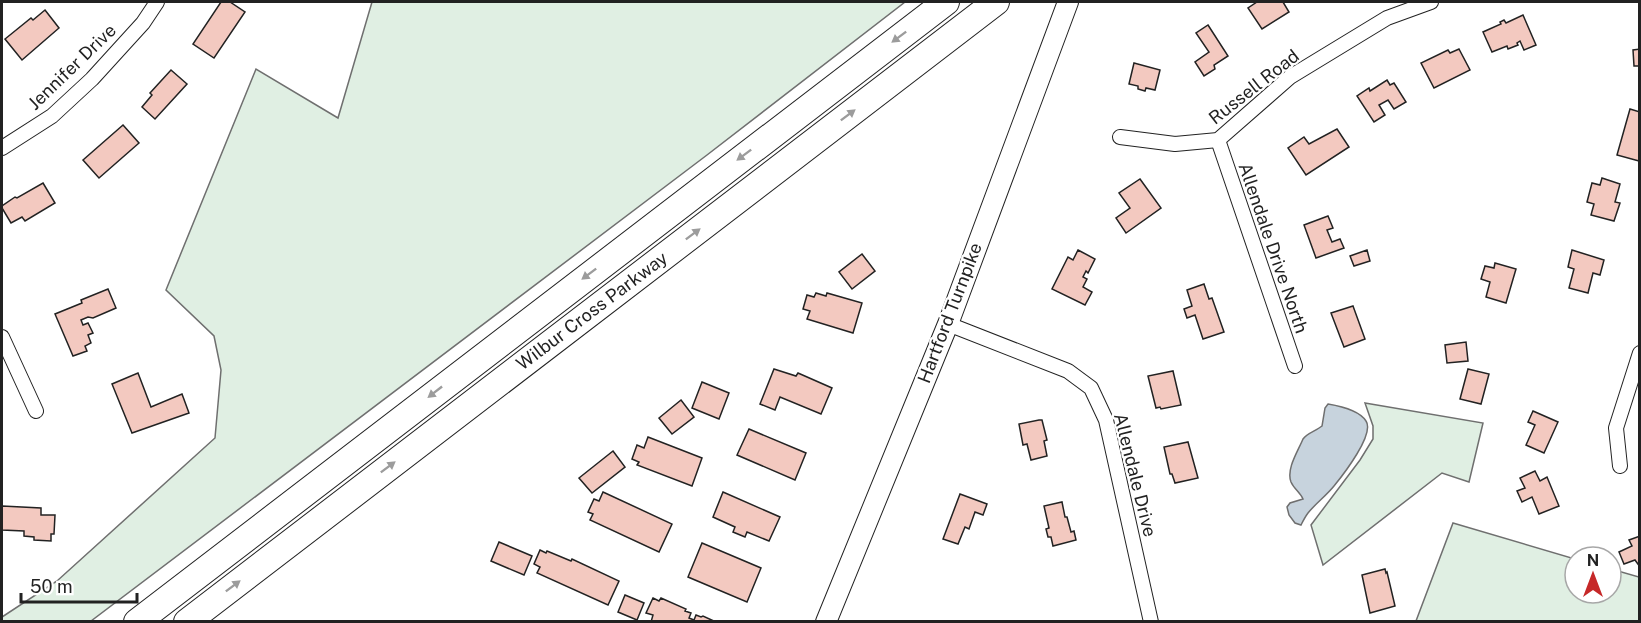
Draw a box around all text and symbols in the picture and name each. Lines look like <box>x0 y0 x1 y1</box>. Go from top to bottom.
street label: Jennifer Drive <box>23 19 120 114</box>
one-way arrow <box>892 31 908 43</box>
street label: Russell Road <box>1204 45 1303 128</box>
one-way arrow <box>840 110 855 122</box>
one-way arrow <box>737 149 752 161</box>
street label: Allendale Drive North <box>1234 160 1313 336</box>
one-way arrow <box>685 228 701 240</box>
street label: Hartford Turnpike <box>913 240 986 386</box>
street label: Wilbur Cross Parkway <box>512 247 672 374</box>
one-way arrow <box>582 267 597 279</box>
one-way arrow <box>427 386 442 398</box>
street label: Allendale Drive <box>1110 411 1161 539</box>
one-way arrow <box>380 461 396 474</box>
north arrow <box>1563 545 1623 605</box>
text: N <box>1587 551 1599 570</box>
scale bar <box>21 566 136 604</box>
text: 50 m <box>30 576 73 597</box>
one-way arrow <box>225 580 241 592</box>

